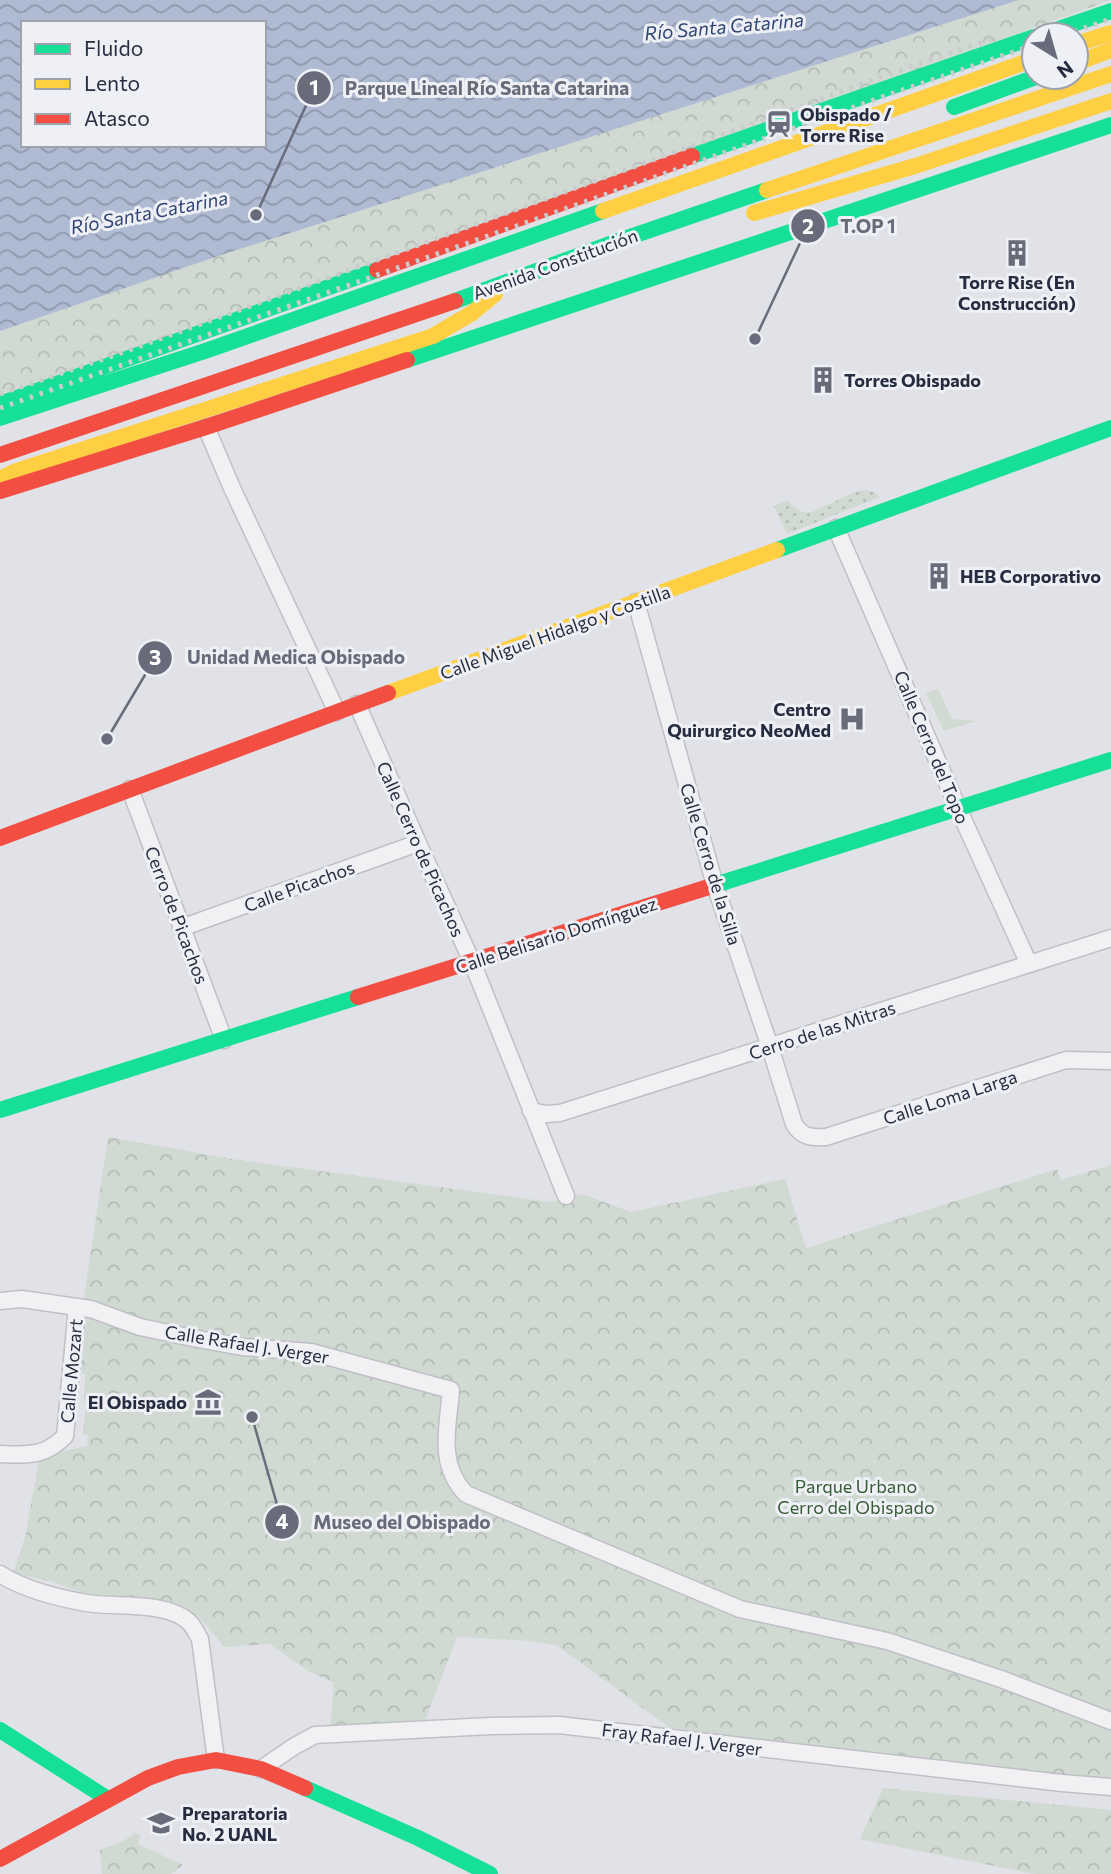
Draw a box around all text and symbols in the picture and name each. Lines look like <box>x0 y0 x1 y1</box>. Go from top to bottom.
water label: Río Santa Catarina <box>643 8 805 44</box>
legend <box>21 21 266 147</box>
north arrow <box>1020 21 1090 91</box>
text: Fluido <box>84 35 143 60</box>
text: N <box>1053 56 1078 83</box>
callout: Parque Lineal Río Santa Catarina <box>296 68 644 108</box>
text: Lento <box>84 70 140 95</box>
text: 1 <box>309 74 319 99</box>
text: Parque Lineal Río Santa Catarina <box>345 76 629 99</box>
place label: Obispado / Torre Rise <box>800 103 892 146</box>
text: Atasco <box>84 105 150 130</box>
station icon: Obispado / Torre Rise <box>764 109 794 139</box>
water label: Río Santa Catarina <box>68 185 230 239</box>
callout: T.OP 1 <box>791 206 909 246</box>
text: 2 <box>802 213 814 238</box>
text: T.OP 1 <box>840 214 896 237</box>
street label: Avenida Constitución <box>470 224 640 304</box>
building icon: Torre Rise (En Construcción) <box>1002 238 1032 268</box>
place label: Torre Rise (En Construcción) <box>958 271 1076 314</box>
building icon: Torres Obispado <box>808 365 838 395</box>
place label: Torres Obispado <box>844 369 981 391</box>
building icon: HEB Corporativo <box>924 561 954 591</box>
place label: HEB Corporativo <box>960 565 1101 587</box>
street label: Calle Miguel Hidalgo y Costilla <box>437 580 673 684</box>
callout: Unidad Medica Obispado <box>138 638 419 678</box>
text: 3 <box>149 644 161 669</box>
text: Unidad Medica Obispado <box>187 645 405 668</box>
street label: Calle Cerro del Topo <box>890 667 974 827</box>
place label: Centro Quirurgico NeoMed <box>667 698 831 741</box>
hospital icon: Centro Quirurgico NeoMed <box>837 704 867 734</box>
street label: Calle Cerro de Picachos <box>372 758 470 940</box>
street label: Calle Cerro de la Silla <box>676 780 746 948</box>
street label: Cerro de Picachos <box>141 843 213 987</box>
street label: Calle Picachos <box>241 856 357 916</box>
street label: Calle Belisario Domínguez <box>452 892 660 978</box>
street label: Cerro de las Mitras <box>746 996 898 1064</box>
street label: Calle Loma Larga <box>880 1065 1020 1129</box>
street label: Calle Mozart <box>55 1318 87 1424</box>
street label: Calle Rafael J. Verger <box>163 1320 331 1368</box>
museum icon: El Obispado <box>193 1387 223 1417</box>
place label: El Obispado <box>88 1391 187 1413</box>
park label: Parque Urbano Cerro del Obispado <box>777 1475 935 1518</box>
callout: Museo del Obispado <box>264 1502 505 1542</box>
text: 4 <box>276 1508 289 1533</box>
text: Museo del Obispado <box>313 1510 491 1533</box>
street label: Fray Rafael J. Verger <box>601 1718 763 1760</box>
place label: Preparatoria No. 2 UANL <box>182 1802 287 1845</box>
school or university icon: Preparatoria No. 2 UANL <box>146 1808 176 1838</box>

